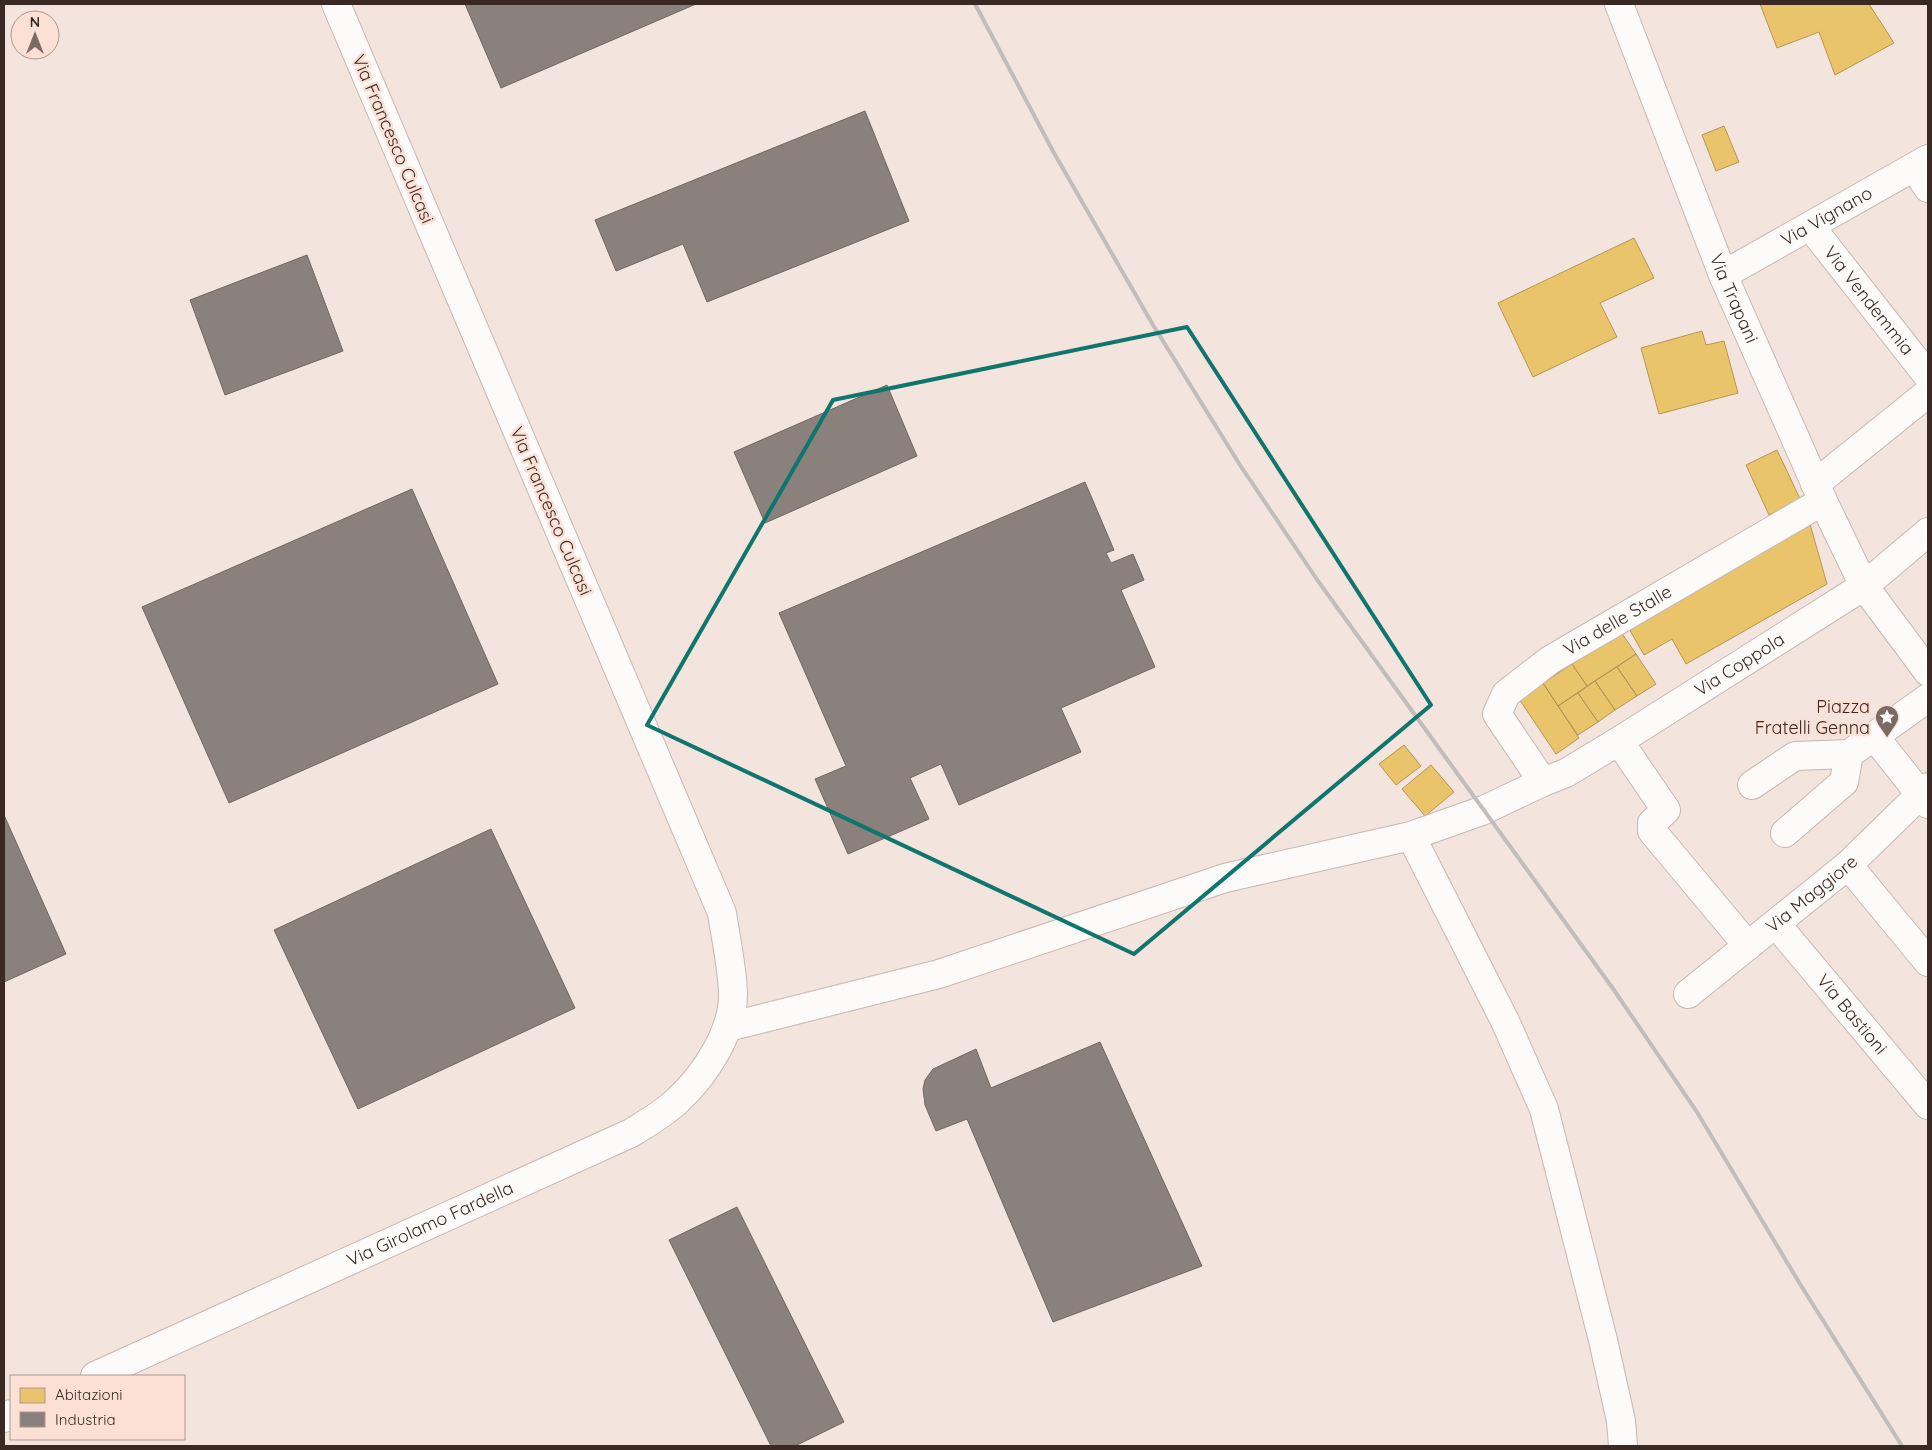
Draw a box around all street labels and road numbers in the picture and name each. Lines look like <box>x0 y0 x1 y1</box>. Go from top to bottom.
street label: Via Francesco Culcasi <box>347 51 439 227</box>
street label: Via Vignano <box>1777 181 1876 251</box>
street label: Via Vendemmia <box>1819 241 1919 360</box>
street label: Via Trapani <box>1705 250 1764 347</box>
street label: Via Francesco Culcasi <box>505 423 597 599</box>
street label: Via delle Stalle <box>1559 580 1676 661</box>
street label: Via Coppola <box>1690 627 1789 701</box>
street label: Via Maggiore <box>1761 850 1862 938</box>
street label: Via Bastioni <box>1812 969 1893 1059</box>
street label: Via Girolamo Fardella <box>343 1176 517 1271</box>

